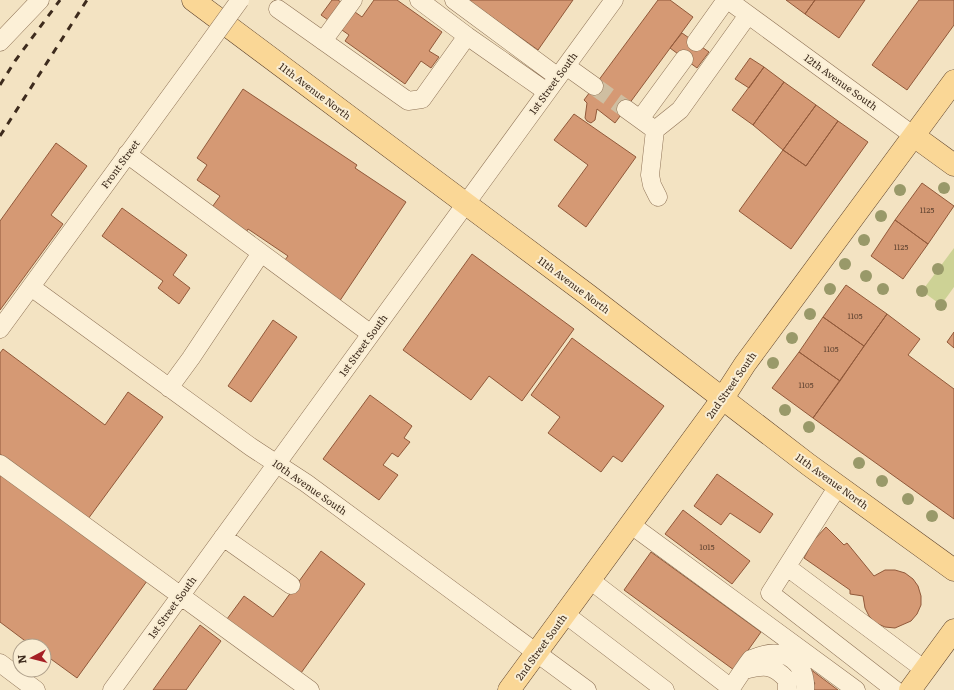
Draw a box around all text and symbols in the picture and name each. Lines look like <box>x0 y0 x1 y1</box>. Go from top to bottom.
street label: 1st Street South <box>525 48 581 117</box>
street label: 12th Avenue South <box>802 50 881 114</box>
street label: 11th Avenue North <box>276 58 355 123</box>
street label: Front Street <box>97 136 143 191</box>
house number: 1125 <box>920 204 934 215</box>
house number: 1125 <box>894 241 908 252</box>
street label: 11th Avenue North <box>535 252 614 317</box>
street label: 1st Street South <box>335 310 391 379</box>
house number: 1105 <box>847 310 863 321</box>
house number: 1105 <box>823 343 839 354</box>
street label: 2nd Street South <box>702 348 760 421</box>
house number: 1105 <box>798 379 814 390</box>
street label: 11th Avenue North <box>793 449 872 512</box>
street label: 10th Avenue South <box>270 455 351 518</box>
house number: 1015 <box>699 541 715 552</box>
street label: 1st Street South <box>144 572 200 641</box>
street label: 2nd Street South <box>511 610 570 683</box>
north arrow <box>12 638 52 678</box>
text: N <box>13 654 30 665</box>

